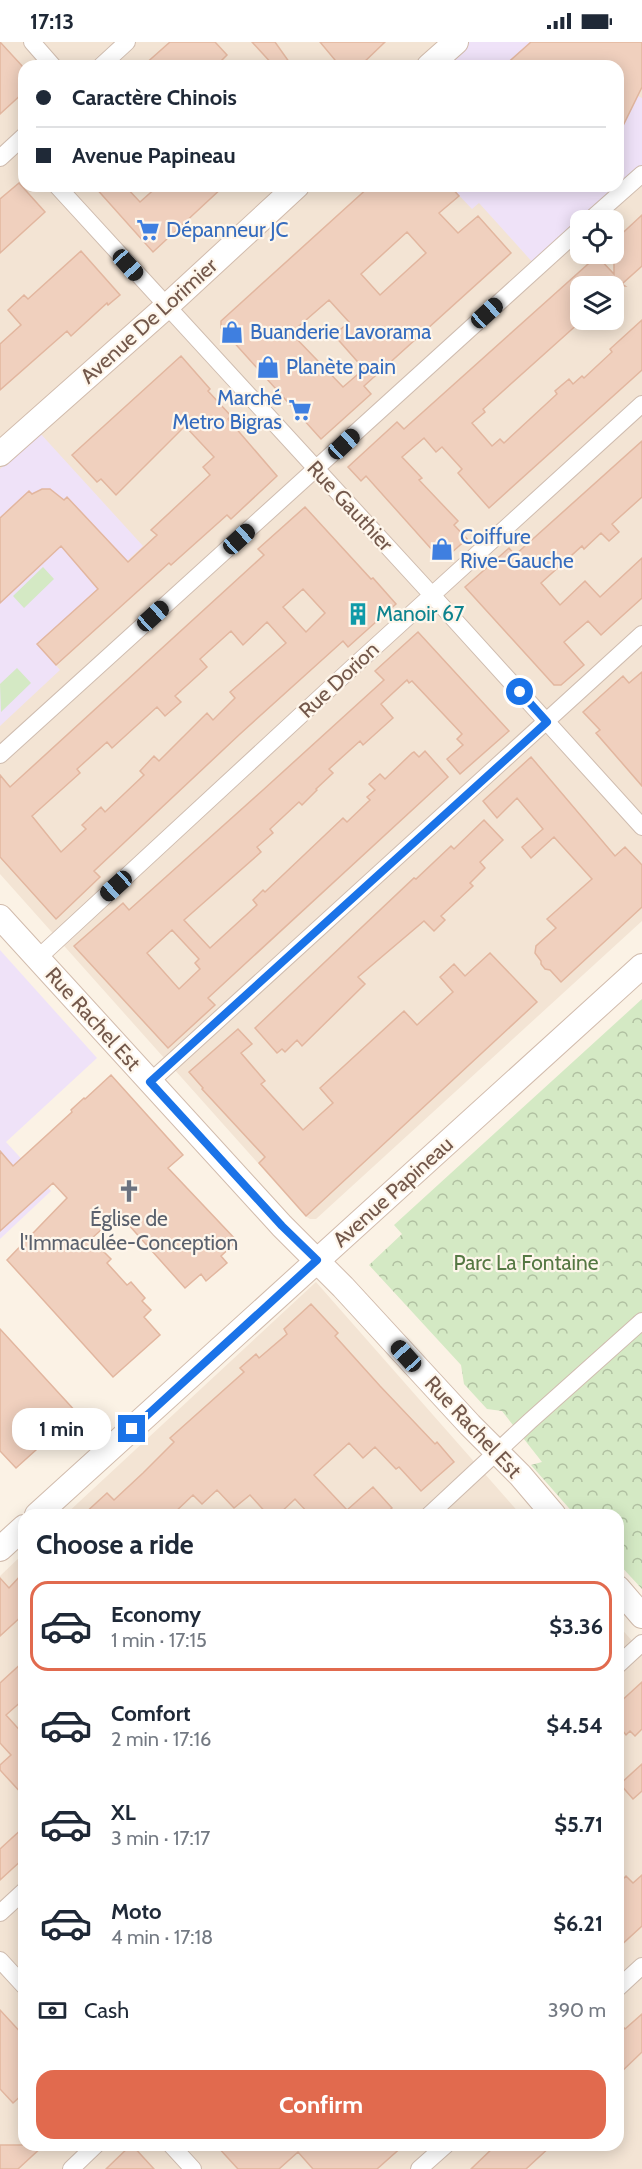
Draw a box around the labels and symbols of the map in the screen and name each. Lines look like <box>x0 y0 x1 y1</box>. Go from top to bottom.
supermarket icon: Dépanneur JC <box>135 217 161 243</box>
place label: Dépanneur JC <box>166 217 289 242</box>
car <box>109 246 147 284</box>
street label: Avenue De Lorimier <box>75 253 222 389</box>
car <box>468 294 506 332</box>
shop icon: Buanderie Lavorama <box>219 319 245 345</box>
place label: Buanderie Lavorama <box>250 319 431 344</box>
shop icon: Planète pain <box>255 354 281 380</box>
place label: Planète pain <box>286 354 396 379</box>
place label: Marché Metro Bigras <box>172 385 282 434</box>
supermarket icon: Marché Metro Bigras <box>287 397 313 423</box>
car <box>325 425 363 463</box>
street label: Rue Gauthier <box>302 455 399 556</box>
car <box>220 520 258 558</box>
place label: Coiffure Rive-Gauche <box>460 524 574 573</box>
shop icon: Coiffure Rive-Gauche <box>429 536 455 562</box>
car <box>134 597 172 635</box>
building icon: Manoir 67 <box>345 601 371 627</box>
place label: Manoir 67 <box>376 601 465 626</box>
street label: Rue Dorion <box>294 636 384 723</box>
route start <box>506 678 533 705</box>
car <box>97 867 135 905</box>
street label: Rue Rachel Est <box>41 962 146 1075</box>
street label: Avenue Papineau <box>328 1131 458 1252</box>
church icon: Église de l'Immaculée-Conception <box>116 1178 142 1204</box>
place label: Église de l'Immaculée-Conception <box>20 1206 238 1255</box>
park label: Parc La Fontaine <box>453 1250 599 1275</box>
car <box>387 1337 425 1375</box>
street label: Rue Rachel Est <box>420 1371 527 1483</box>
callout: 1 min <box>12 1408 111 1450</box>
route end <box>118 1415 145 1442</box>

